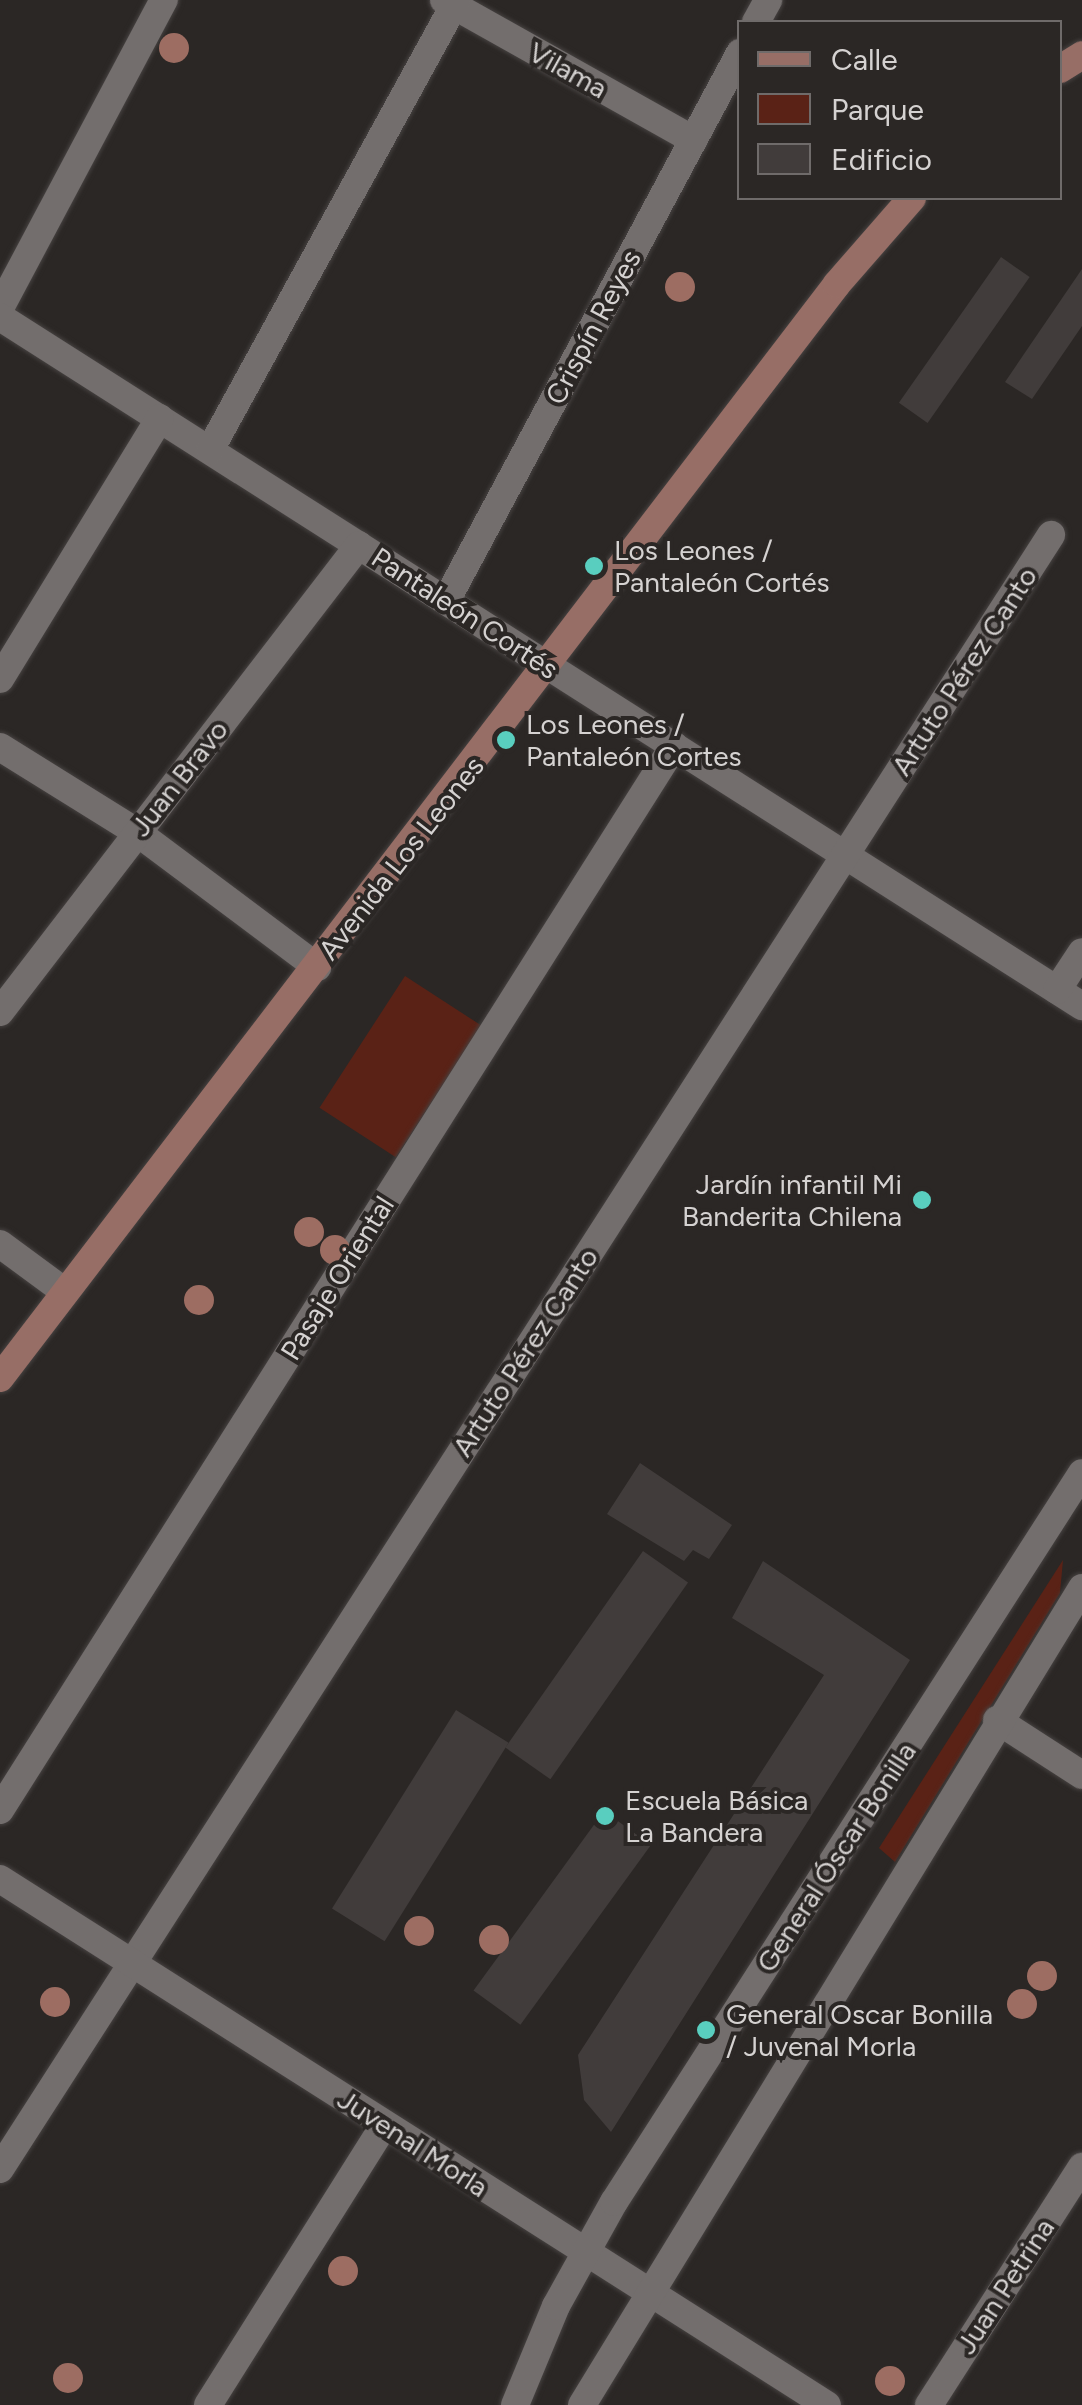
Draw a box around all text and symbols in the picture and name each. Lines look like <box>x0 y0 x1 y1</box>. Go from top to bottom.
legend <box>737 20 1062 200</box>
street label: Vilama <box>523 35 613 105</box>
text: Calle <box>831 41 898 78</box>
text: Parque <box>831 91 924 128</box>
text: Edificio <box>831 141 932 178</box>
street label: Crispín Reyes <box>538 244 648 410</box>
place label: Los Leones / Pantaleón Cortés <box>614 533 830 599</box>
street label: Pantaleón Cortés <box>365 540 565 686</box>
marker: Los Leones / Pantaleón Cortés <box>583 555 605 577</box>
street label: Artuto Pérez Canto <box>884 560 1044 782</box>
place label: Los Leones / Pantaleón Cortes <box>526 707 742 773</box>
street label: Juan Bravo <box>123 713 235 843</box>
marker: Los Leones / Pantaleón Cortes <box>495 729 517 751</box>
street label: Avenida Los Leones <box>311 750 491 966</box>
place label: Jardín infantil Mi Banderita Chilena <box>682 1167 902 1233</box>
marker: Jardín infantil Mi Banderita Chilena <box>911 1189 933 1211</box>
street label: Pasaje Oriental <box>273 1190 401 1366</box>
street label: Artuto Pérez Canto <box>445 1241 605 1463</box>
street label: General Óscar Bonilla <box>749 1736 923 1978</box>
place label: Escuela Básica La Bandera <box>625 1783 808 1849</box>
marker: Escuela Básica La Bandera <box>594 1805 616 1827</box>
place label: General Oscar Bonilla / Juvenal Morla <box>726 1997 993 2063</box>
marker: General Oscar Bonilla / Juvenal Morla <box>695 2019 717 2041</box>
street label: Juvenal Morla <box>332 2082 494 2204</box>
street label: Juan Petrina <box>949 2212 1061 2360</box>

